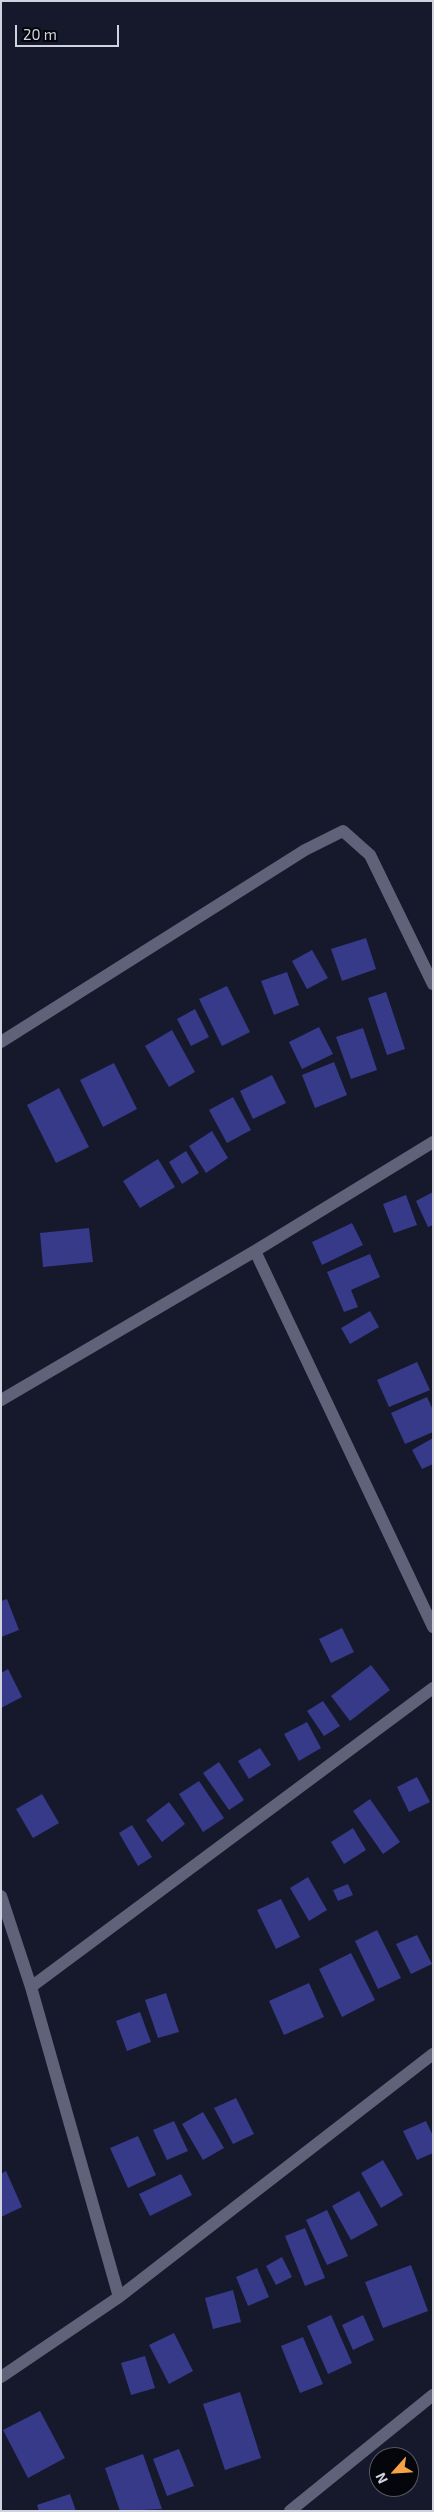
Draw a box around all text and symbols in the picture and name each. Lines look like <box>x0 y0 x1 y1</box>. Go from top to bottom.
scale bar <box>18 15 121 47</box>
text: 20 m <box>23 25 57 43</box>
north arrow <box>369 2447 419 2497</box>
text: N <box>371 2470 391 2487</box>

